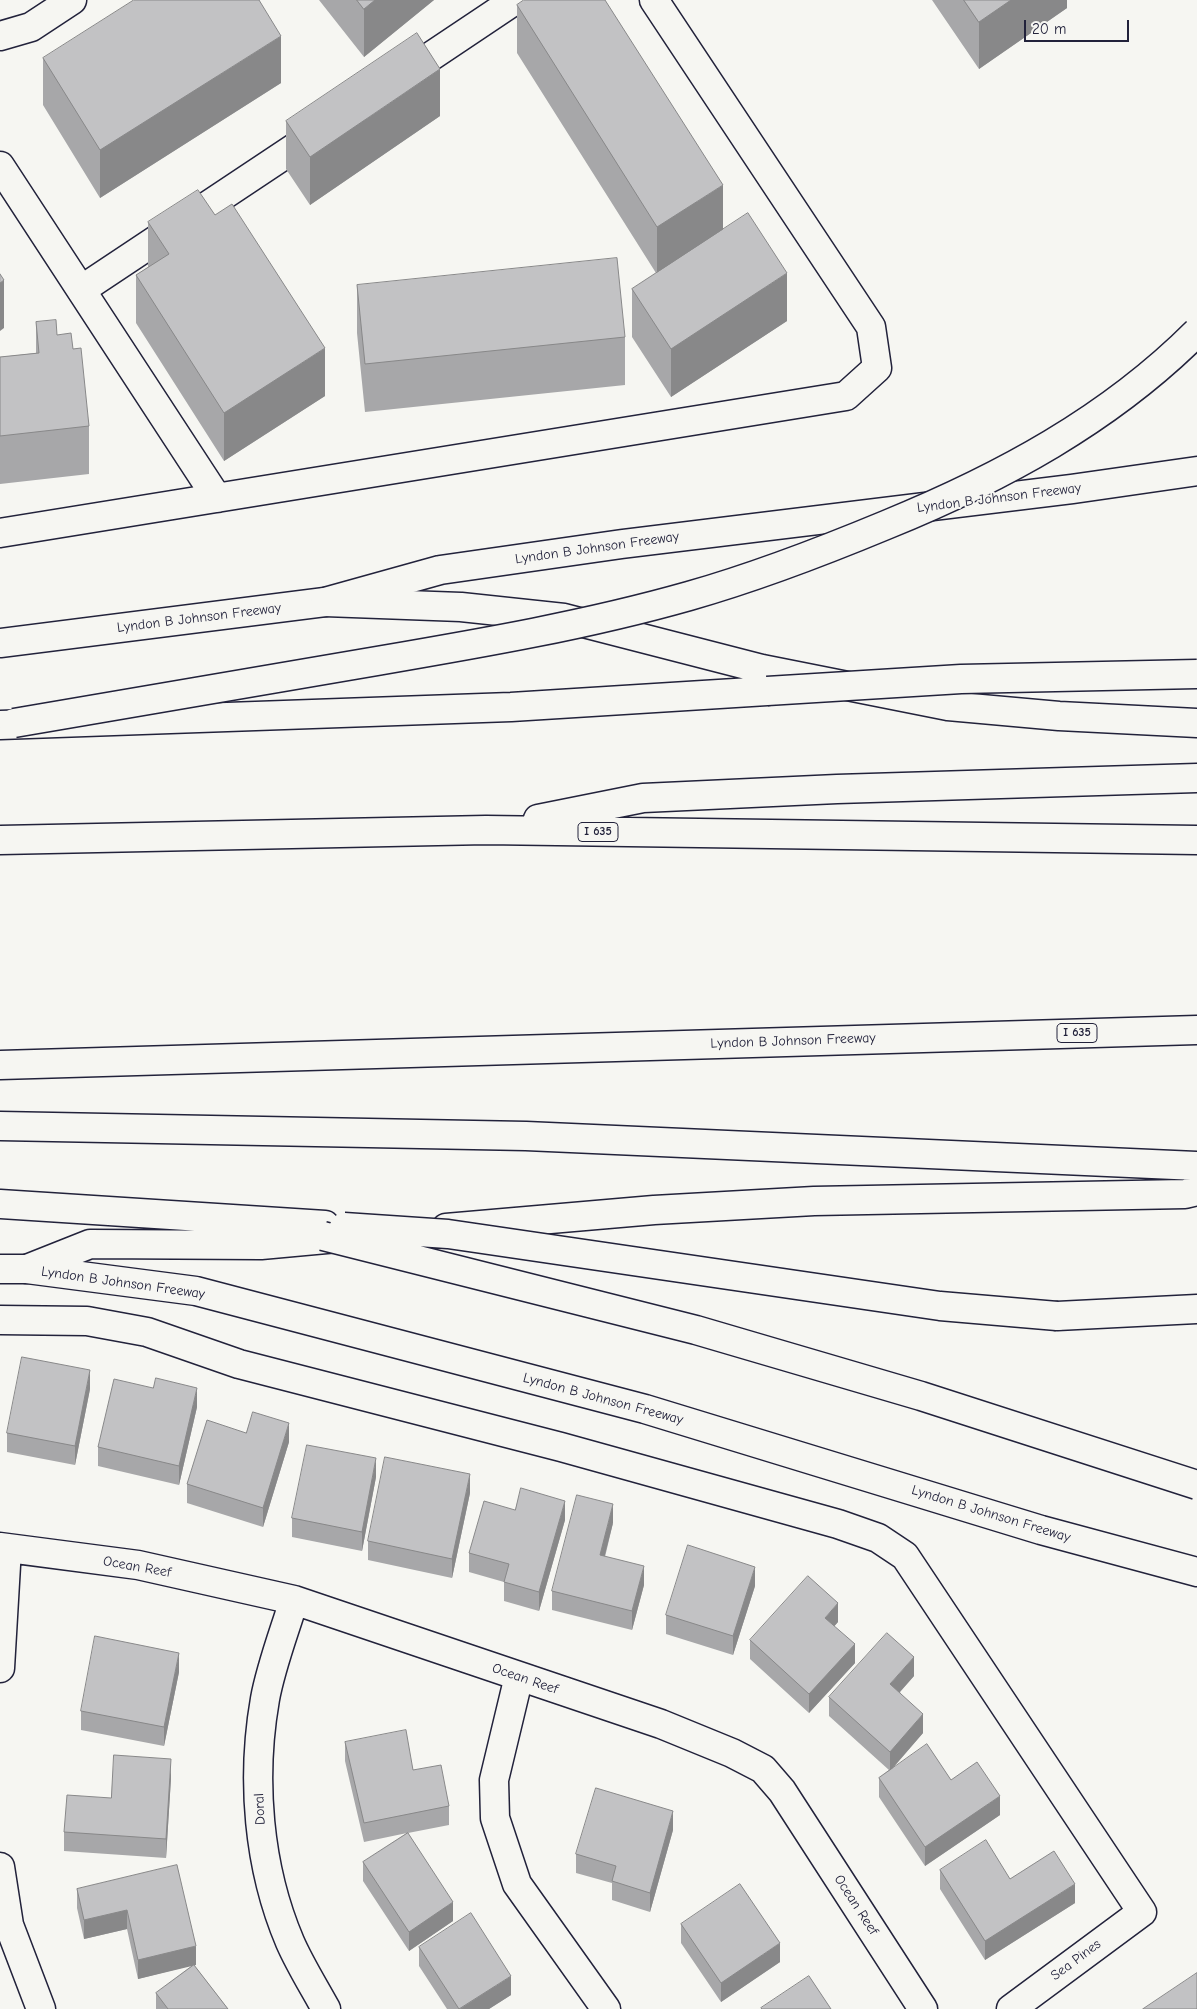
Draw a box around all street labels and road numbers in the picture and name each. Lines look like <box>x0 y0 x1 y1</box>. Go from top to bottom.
street label: Lyndon B Johnson Freeway <box>916 480 1082 516</box>
street label: Lyndon B Johnson Freeway <box>514 528 680 568</box>
street label: Lyndon B Johnson Freeway <box>116 600 282 636</box>
road number: I 635 <box>578 822 618 842</box>
road number: I 635 <box>1057 1024 1097 1042</box>
street label: Lyndon B Johnson Freeway <box>710 1030 876 1052</box>
street label: Lyndon B Johnson Freeway <box>40 1263 206 1303</box>
street label: Lyndon B Johnson Freeway <box>521 1370 685 1428</box>
street label: Lyndon B Johnson Freeway <box>910 1482 1072 1546</box>
street label: Ocean Reef <box>102 1553 172 1581</box>
street label: Ocean Reef <box>490 1660 560 1698</box>
street label: Doral <box>251 1793 269 1825</box>
street label: Ocean Reef <box>830 1872 882 1938</box>
street label: Sea Pines <box>1048 1936 1104 1984</box>

